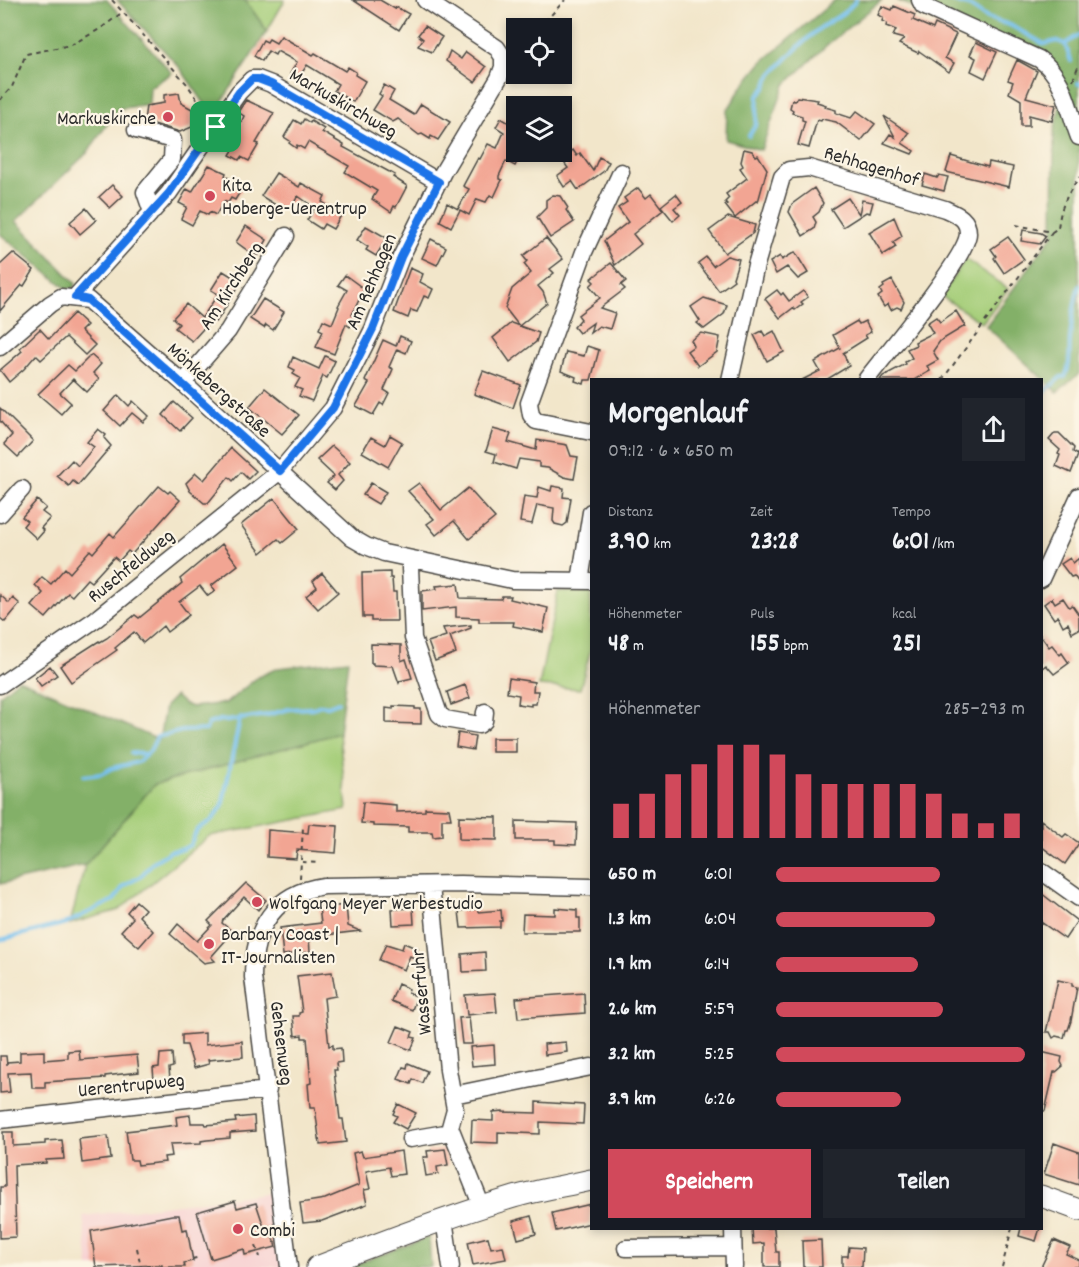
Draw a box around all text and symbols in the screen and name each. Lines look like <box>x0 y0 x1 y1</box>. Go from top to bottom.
map controls <box>506 18 572 162</box>
button: locate <box>506 18 572 84</box>
street label: Markuskirchweg <box>283 62 402 147</box>
button: layers <box>506 96 572 162</box>
pin <box>190 101 241 152</box>
place label: Markuskirche <box>57 106 156 134</box>
marker: Markuskirche <box>161 110 175 124</box>
icon: arrive <box>199 110 232 143</box>
street label: Rehhagenhof <box>820 140 923 196</box>
place label: Kita Hoberge-Uerentrup <box>222 173 367 224</box>
marker: Kita Hoberge-Uerentrup <box>203 189 217 203</box>
street label: Am Rehhagen <box>340 230 406 335</box>
street label: Am Kirchberg <box>193 237 272 336</box>
street label: Mönkebergstraße <box>160 337 276 446</box>
text: Morgenlauf <box>608 392 748 439</box>
button: share <box>962 398 1025 461</box>
text: 09:12 · 6 × 650 m <box>608 438 733 466</box>
text: Distanz <box>608 501 653 524</box>
text: Zeit <box>750 501 773 524</box>
text: Tempo <box>892 501 931 524</box>
street label: Ruschfeldweg <box>83 524 181 611</box>
text: 3.90 <box>608 524 650 561</box>
text: 23:28 <box>750 524 799 561</box>
text: 6:01 <box>892 524 929 561</box>
text: km <box>650 533 671 556</box>
text: /km <box>929 533 955 556</box>
text: Höhenmeter <box>608 603 682 626</box>
text: Puls <box>750 603 775 626</box>
text: kcal <box>892 603 916 626</box>
text: 48 <box>608 626 629 663</box>
text: 155 <box>750 626 780 663</box>
text: 251 <box>892 626 921 663</box>
text: m <box>629 635 644 658</box>
text: bpm <box>780 635 809 658</box>
text: Höhenmeter <box>608 696 700 724</box>
text: 285–293 m <box>944 696 1025 724</box>
text: 650 m <box>608 861 656 889</box>
text: 6:01 <box>704 861 732 889</box>
place label: Wolfgang Meyer Werbestudio <box>269 891 483 919</box>
marker: Wolfgang Meyer Werbestudio <box>250 895 264 909</box>
text: 1.3 km <box>608 906 651 934</box>
text: 6:04 <box>704 906 736 934</box>
place label: Barbary Coast | IT-Journalisten <box>221 922 339 973</box>
marker: Barbary Coast | IT-Journalisten <box>202 937 216 951</box>
street label: Wasserfuhr <box>405 947 441 1036</box>
text: 1.9 km <box>608 951 651 979</box>
text: 6:14 <box>704 951 730 979</box>
text: 2.6 km <box>608 996 656 1024</box>
text: 5:59 <box>704 996 735 1024</box>
street label: Gehsenweg <box>261 999 299 1087</box>
text: 3.2 km <box>608 1041 655 1069</box>
text: 5:25 <box>704 1041 735 1069</box>
street label: Uerentrupweg <box>77 1067 186 1106</box>
text: 3.9 km <box>608 1086 656 1114</box>
text: 6:26 <box>704 1086 736 1114</box>
button: Speichern <box>608 1149 811 1218</box>
button: Teilen <box>823 1149 1025 1218</box>
place label: Combi <box>250 1218 295 1246</box>
marker: Combi <box>231 1222 245 1236</box>

